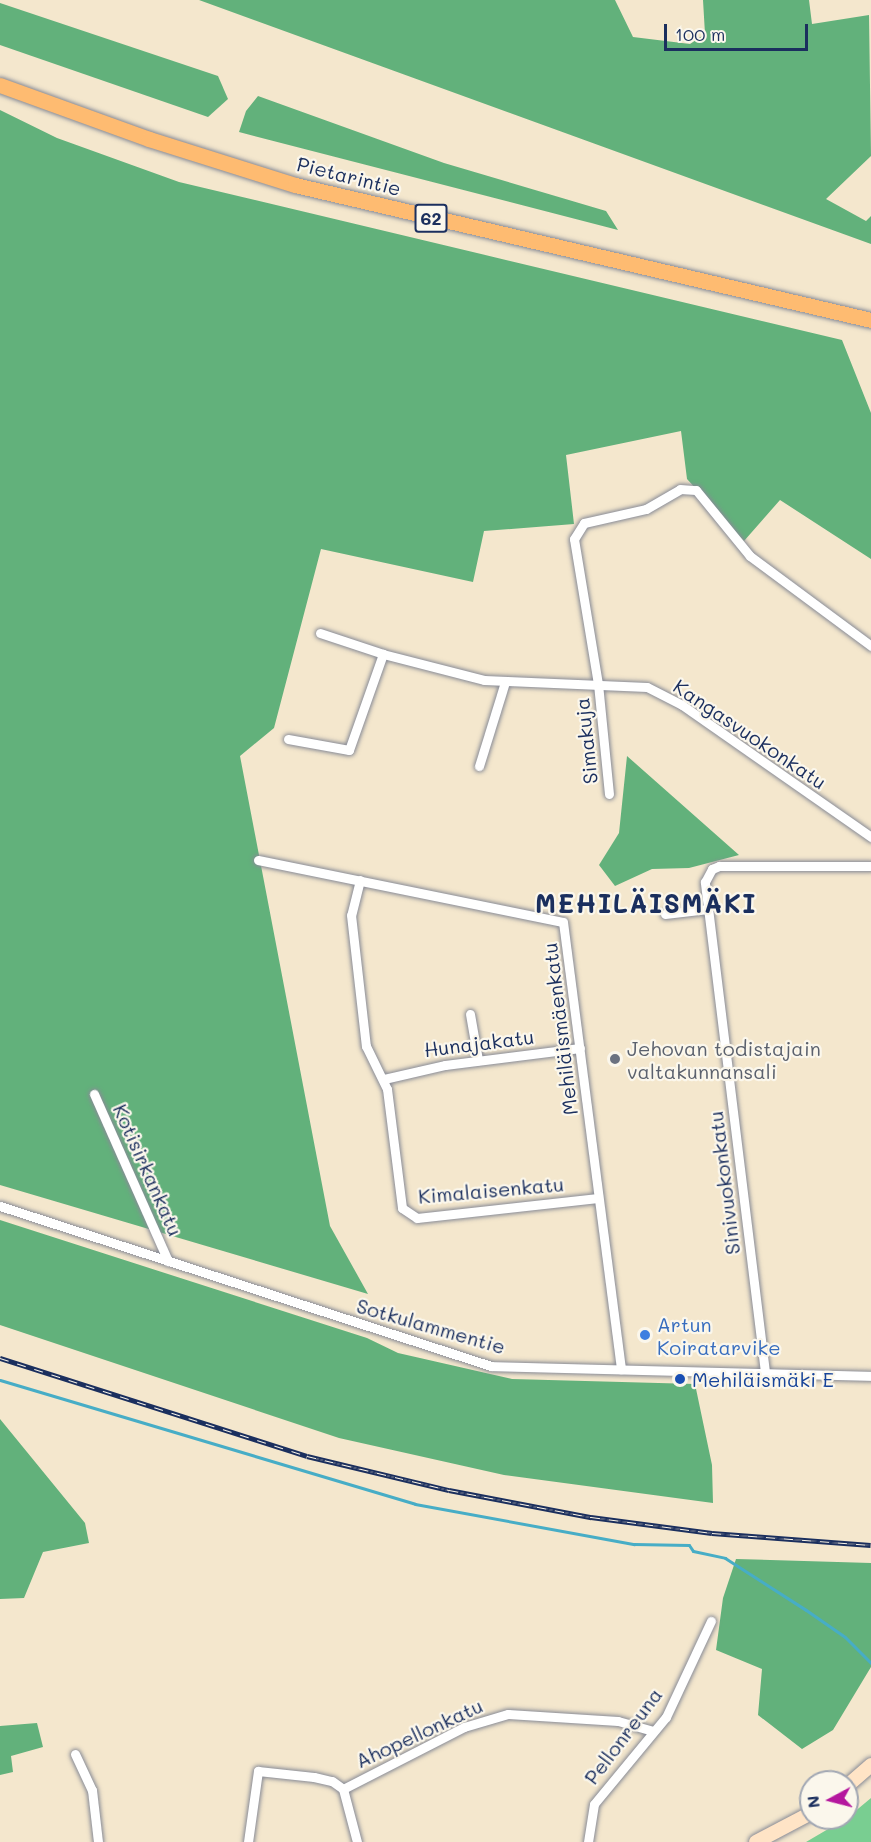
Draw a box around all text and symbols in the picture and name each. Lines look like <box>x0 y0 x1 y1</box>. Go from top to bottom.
scale bar <box>667 12 811 50</box>
text: 100 m <box>675 22 725 46</box>
street label: Pietarintie <box>294 151 404 201</box>
road number: 62 <box>414 203 448 233</box>
street label: Kangasvuokonkatu <box>669 674 831 794</box>
street label: Simakuja <box>570 697 602 785</box>
district label: MEHILÄISMÄKI <box>535 888 757 920</box>
street label: Mehiläismäenkatu <box>538 941 582 1117</box>
street label: Hunajakatu <box>423 1024 535 1062</box>
place label: Jehovan todistajain valtakunnansali <box>627 1036 821 1083</box>
marker: Jehovan todistajain valtakunnansali <box>608 1052 622 1066</box>
street label: Kotisirkankatu <box>108 1100 188 1240</box>
street label: Sinivuokonkatu <box>703 1110 745 1256</box>
street label: Kimalaisenkatu <box>417 1172 565 1208</box>
street label: Sotkulammentie <box>354 1293 508 1359</box>
place label: Artun Koiratarvike <box>657 1312 781 1359</box>
marker: Artun Koiratarvike <box>638 1328 652 1342</box>
place label: Mehiläismäki E <box>692 1367 834 1391</box>
marker: Mehiläismäki E <box>673 1372 687 1386</box>
street label: Pellonreuna <box>579 1683 667 1789</box>
street label: Ahopellonkatu <box>352 1693 486 1773</box>
north arrow <box>799 1770 859 1830</box>
text: N <box>801 1795 824 1809</box>

